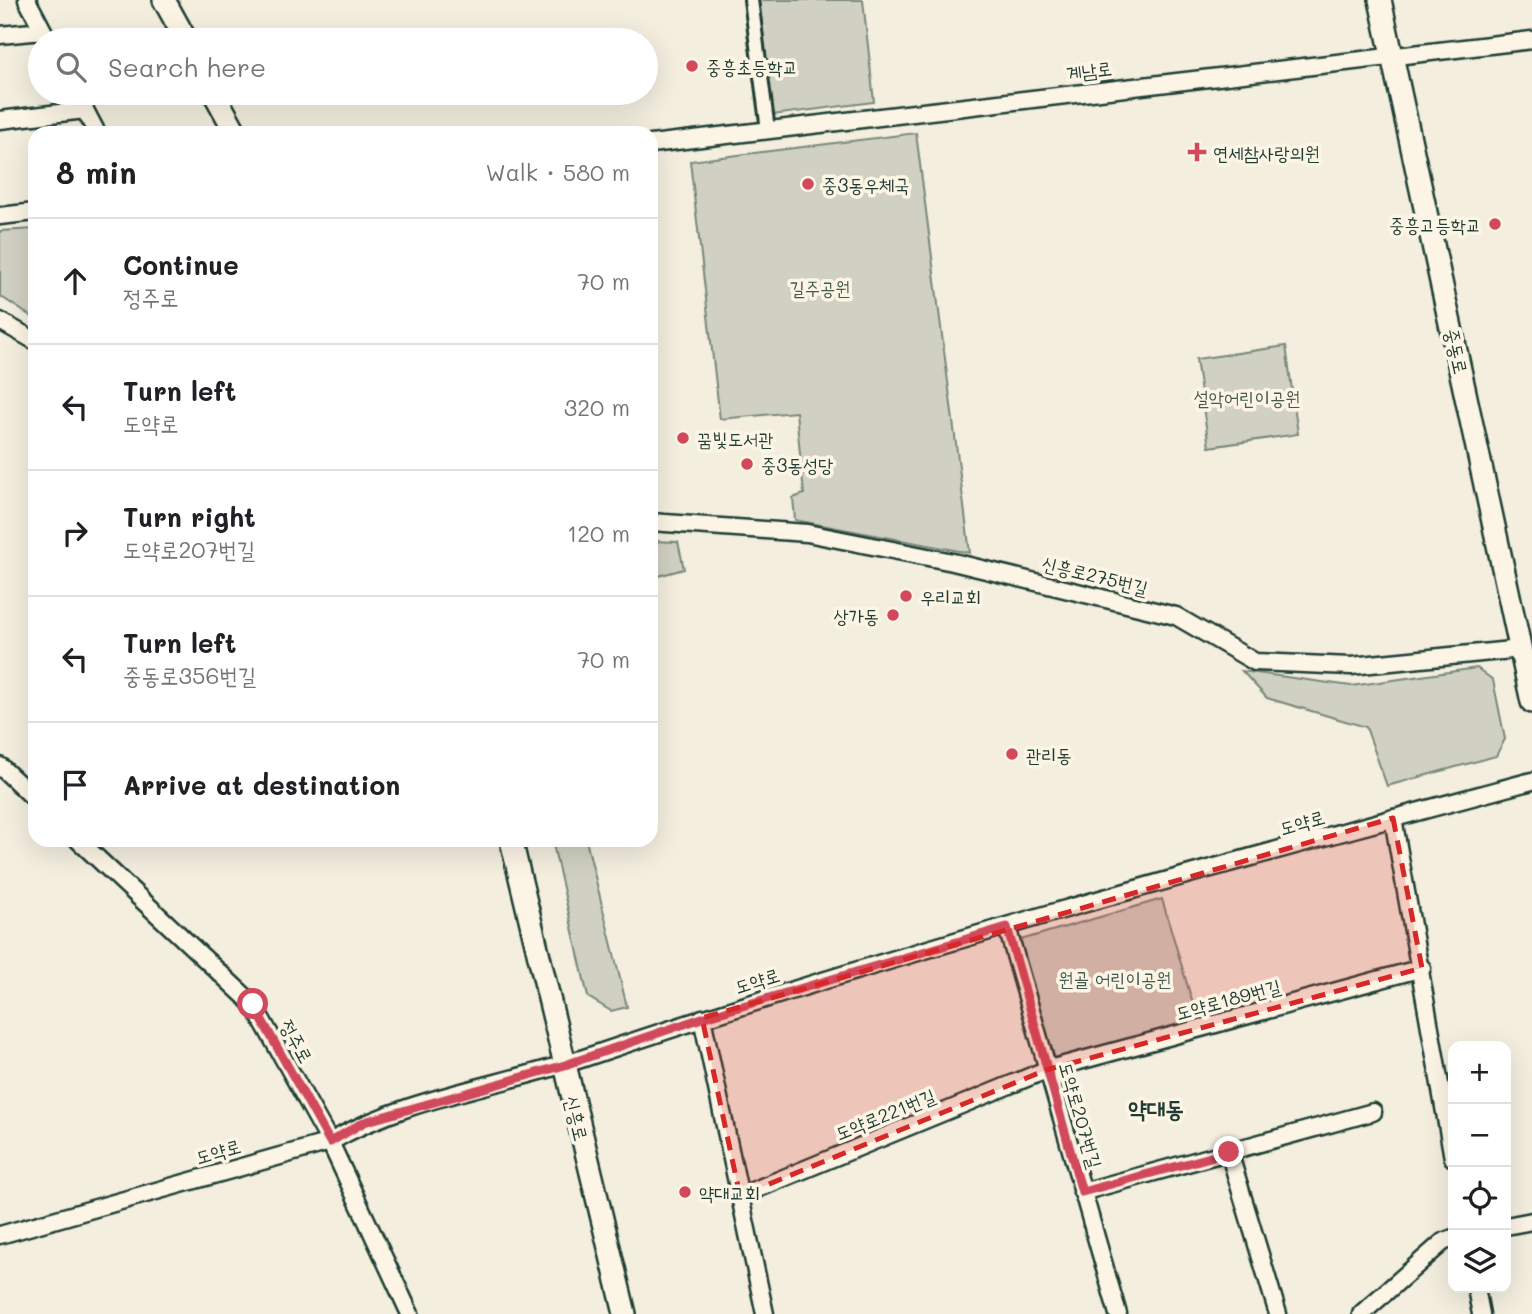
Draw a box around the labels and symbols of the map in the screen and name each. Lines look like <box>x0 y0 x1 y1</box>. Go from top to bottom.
place label: 중흥초등학교 <box>706 54 798 79</box>
street label: 계남로 <box>1065 55 1113 85</box>
marker: 중흥초등학교 <box>684 58 700 74</box>
place label: 연세참사랑의원 <box>1213 140 1320 165</box>
marker: 연세참사랑의원 <box>1187 142 1207 162</box>
place label: 중3동우체국 <box>822 172 910 197</box>
marker: 중3동우체국 <box>800 176 816 192</box>
place label: 중흥고등학교 <box>1389 212 1481 237</box>
marker: 중흥고등학교 <box>1487 216 1503 232</box>
park label: 길주공원 <box>789 275 851 300</box>
street label: 중동로 <box>1440 326 1474 376</box>
park label: 설악어린이공원 <box>1193 385 1301 410</box>
place label: 꿈빛도서관 <box>697 426 773 451</box>
marker: 꿈빛도서관 <box>675 430 691 446</box>
place label: 중3동성당 <box>761 452 833 477</box>
marker: 중3동성당 <box>739 456 755 472</box>
street label: 신흥로275번길 <box>1039 550 1151 600</box>
place label: 우리교회 <box>920 584 981 609</box>
marker: 우리교회 <box>898 588 914 604</box>
place label: 상가동 <box>833 603 879 628</box>
marker: 상가동 <box>885 607 901 623</box>
place label: 관리동 <box>1026 742 1072 767</box>
marker: 관리동 <box>1004 746 1020 762</box>
street label: 도약로 <box>1277 804 1327 840</box>
street label: 도약로 <box>731 961 783 999</box>
park label: 원골 어린이공원 <box>1058 966 1172 991</box>
street label: 도약로189번길 <box>1173 973 1283 1025</box>
route start <box>237 988 268 1019</box>
street label: 정주로 <box>275 1015 319 1067</box>
street label: 도약로207번길 <box>1054 1059 1108 1171</box>
street label: 도약로221번길 <box>831 1083 939 1145</box>
street label: 신흥로 <box>559 1093 595 1143</box>
district label: 약대동 <box>1128 1093 1184 1123</box>
street label: 도약로 <box>193 1133 243 1169</box>
route end <box>1213 1136 1244 1167</box>
place label: 약대교회 <box>699 1180 760 1205</box>
marker: 약대교회 <box>677 1184 693 1200</box>

